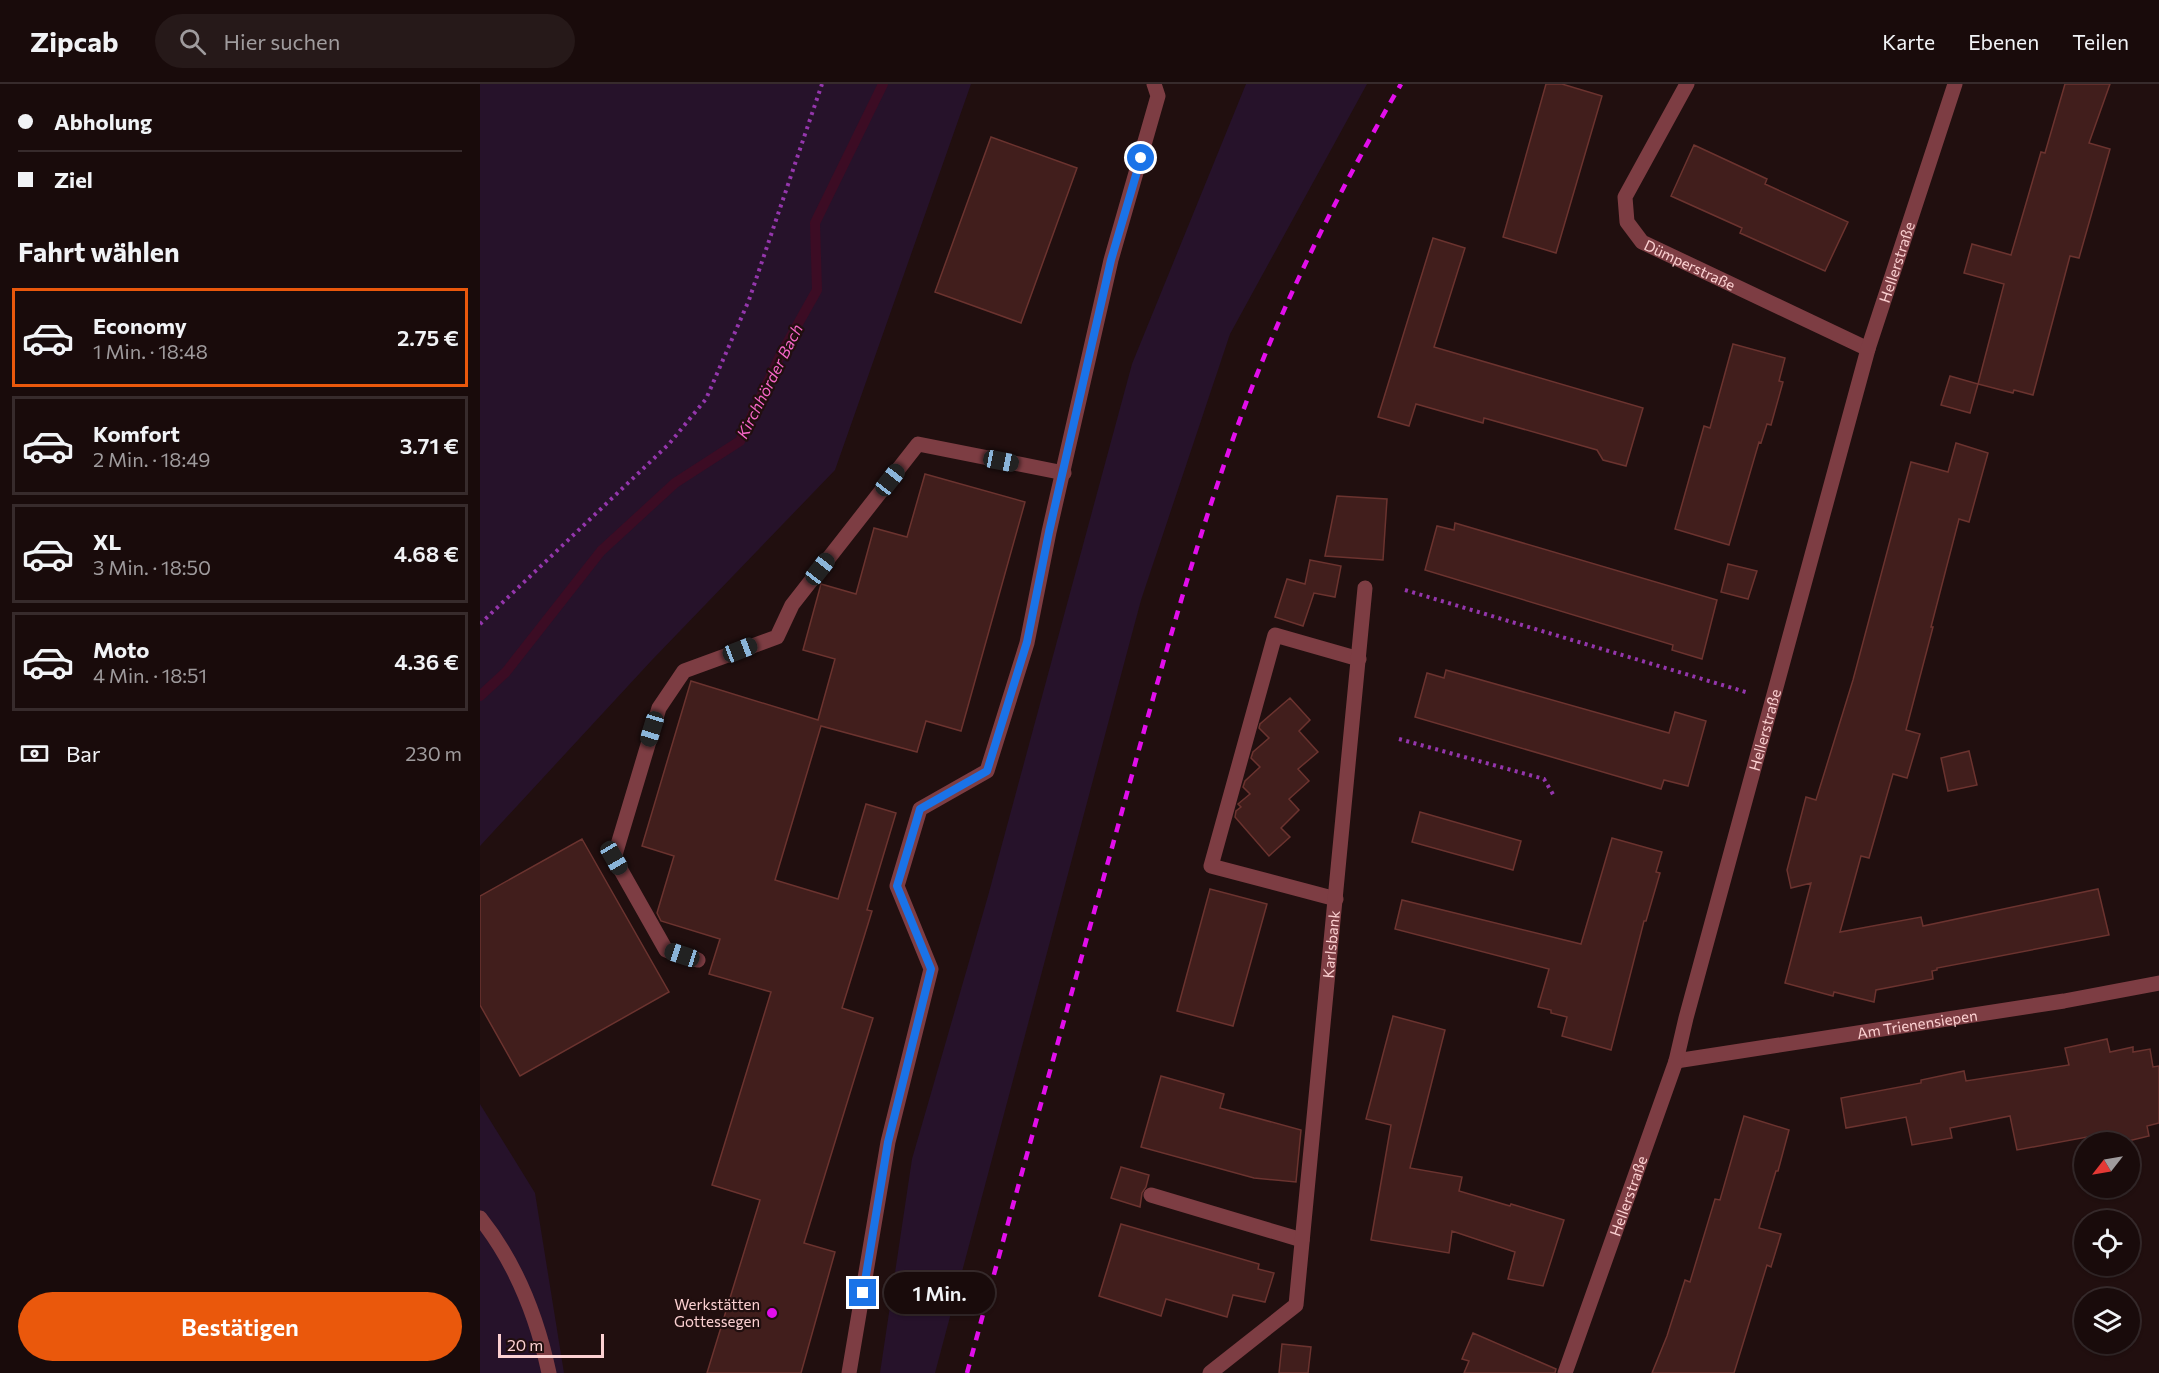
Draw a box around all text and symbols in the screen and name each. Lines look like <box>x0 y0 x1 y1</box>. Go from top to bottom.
search box <box>155 14 575 68</box>
text: Zipcab <box>30 24 119 58</box>
icon: search <box>176 25 209 58</box>
text: Hier suchen <box>224 28 340 55</box>
text: Karte <box>1882 29 1935 54</box>
text: Ebenen <box>1968 29 2039 54</box>
text: Teilen <box>2072 29 2129 54</box>
text: Abholung <box>54 108 152 135</box>
route start <box>1127 144 1154 171</box>
text: Ziel <box>54 166 93 193</box>
street label: Hellerstraße <box>1875 219 1918 305</box>
text: Fahrt wählen <box>18 235 180 268</box>
street label: Dümperstraße <box>1641 235 1738 294</box>
icon: car <box>21 311 75 365</box>
text: Economy <box>93 312 187 339</box>
water label: Kirchhörder Bach <box>732 321 806 441</box>
text: 2.75 € <box>397 324 459 351</box>
text: 1 Min. · 18:48 <box>93 339 208 363</box>
icon: car <box>21 419 75 473</box>
text: Komfort <box>93 420 180 447</box>
text: 3.71 € <box>400 432 459 459</box>
text: 2 Min. · 18:49 <box>93 447 210 471</box>
car <box>982 449 1020 473</box>
car <box>872 460 908 500</box>
icon: car <box>21 527 75 581</box>
text: XL <box>93 528 121 555</box>
text: 4.68 € <box>394 540 459 567</box>
car <box>802 549 838 589</box>
text: 3 Min. · 18:50 <box>93 555 211 579</box>
icon: car <box>21 635 75 689</box>
car <box>720 635 760 665</box>
text: Moto <box>93 636 149 663</box>
text: 4.36 € <box>394 648 459 675</box>
text: 4 Min. · 18:51 <box>93 663 207 687</box>
street label: Hellerstraße <box>1745 687 1784 773</box>
car <box>638 709 666 749</box>
icon: cash <box>18 737 51 770</box>
text: Bar <box>66 740 101 767</box>
text: 230 m <box>405 741 462 765</box>
car <box>597 838 631 878</box>
street label: Karlsbank <box>1318 910 1343 979</box>
car <box>662 941 702 969</box>
street label: Am Trienensiepen <box>1856 1006 1979 1042</box>
north arrow <box>2074 1132 2140 1198</box>
map controls <box>2074 1132 2140 1354</box>
street label: Hellerstraße <box>1605 1153 1651 1239</box>
button: locate <box>2074 1210 2140 1276</box>
callout: 1 Min. <box>884 1272 995 1314</box>
route end <box>849 1279 876 1306</box>
text: 1 Min. <box>913 1281 967 1305</box>
button: layers <box>2074 1288 2140 1354</box>
button: Bestätigen <box>18 1292 462 1361</box>
place label: Werkstätten Gottessegen <box>674 1295 760 1330</box>
marker: Werkstätten Gottessegen <box>765 1306 779 1320</box>
scale bar <box>498 1331 604 1358</box>
text: 20 m <box>507 1335 543 1354</box>

